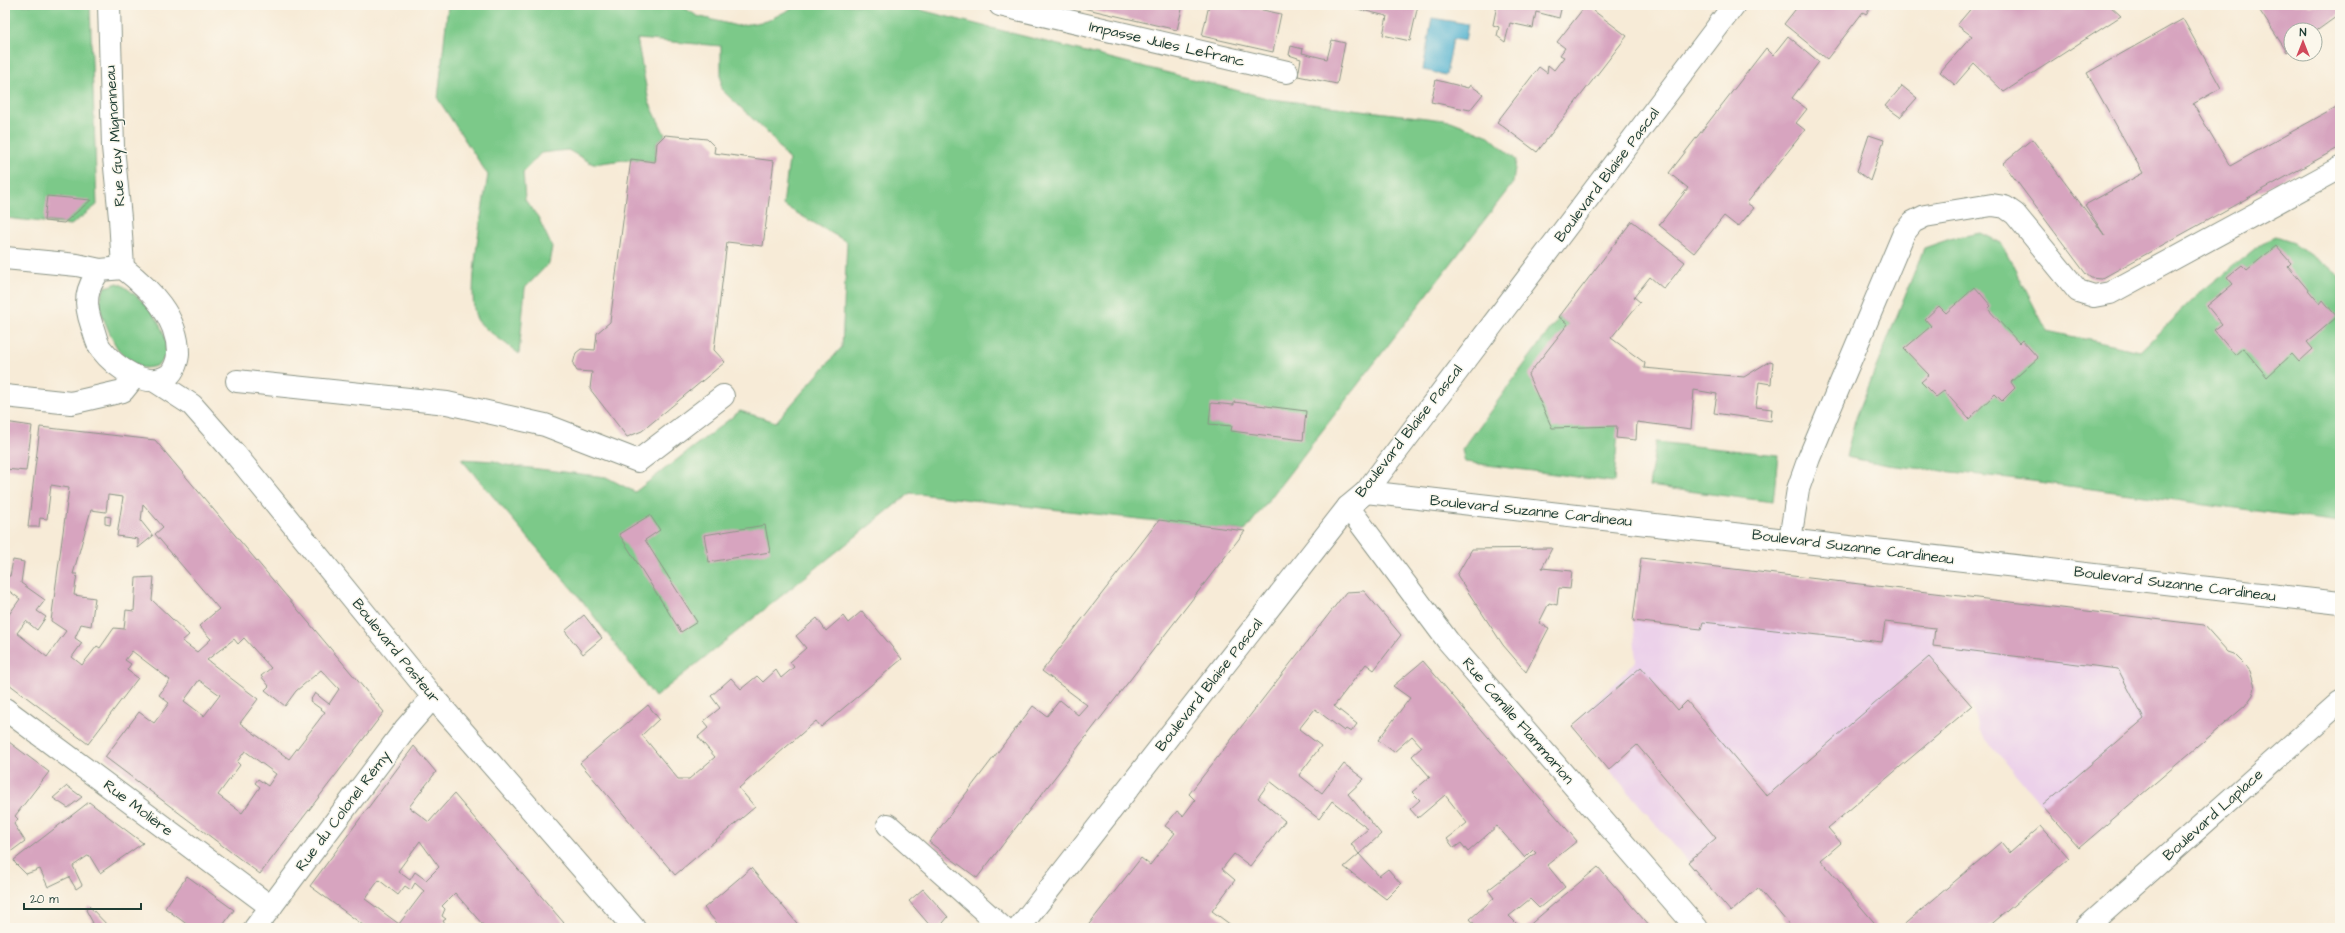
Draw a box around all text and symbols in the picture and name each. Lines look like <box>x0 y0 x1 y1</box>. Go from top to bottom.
street label: Impasse Jules Lefranc <box>1087 16 1247 72</box>
north arrow <box>2283 22 2323 62</box>
text: N <box>2300 25 2307 40</box>
street label: Rue Guy Mignonneau <box>100 64 131 207</box>
street label: Boulevard Blaise Pascal <box>1549 103 1665 247</box>
street label: Boulevard Blaise Pascal <box>1350 360 1468 502</box>
street label: Boulevard Suzanne Cardineau <box>1429 490 1634 532</box>
street label: Boulevard Suzanne Cardineau <box>1751 524 1956 570</box>
street label: Boulevard Suzanne Cardineau <box>2073 561 2278 607</box>
street label: Boulevard Pasteur <box>347 594 445 708</box>
street label: Boulevard Blaise Pascal <box>1150 614 1268 756</box>
street label: Rue Camille Flammarion <box>1457 653 1579 789</box>
street label: Rue du Colonel Rémy <box>291 746 396 876</box>
street label: Boulevard Laplace <box>2158 764 2268 866</box>
street label: Rue Molière <box>99 775 177 841</box>
scale bar <box>24 885 141 911</box>
text: 20 m <box>30 891 59 908</box>

